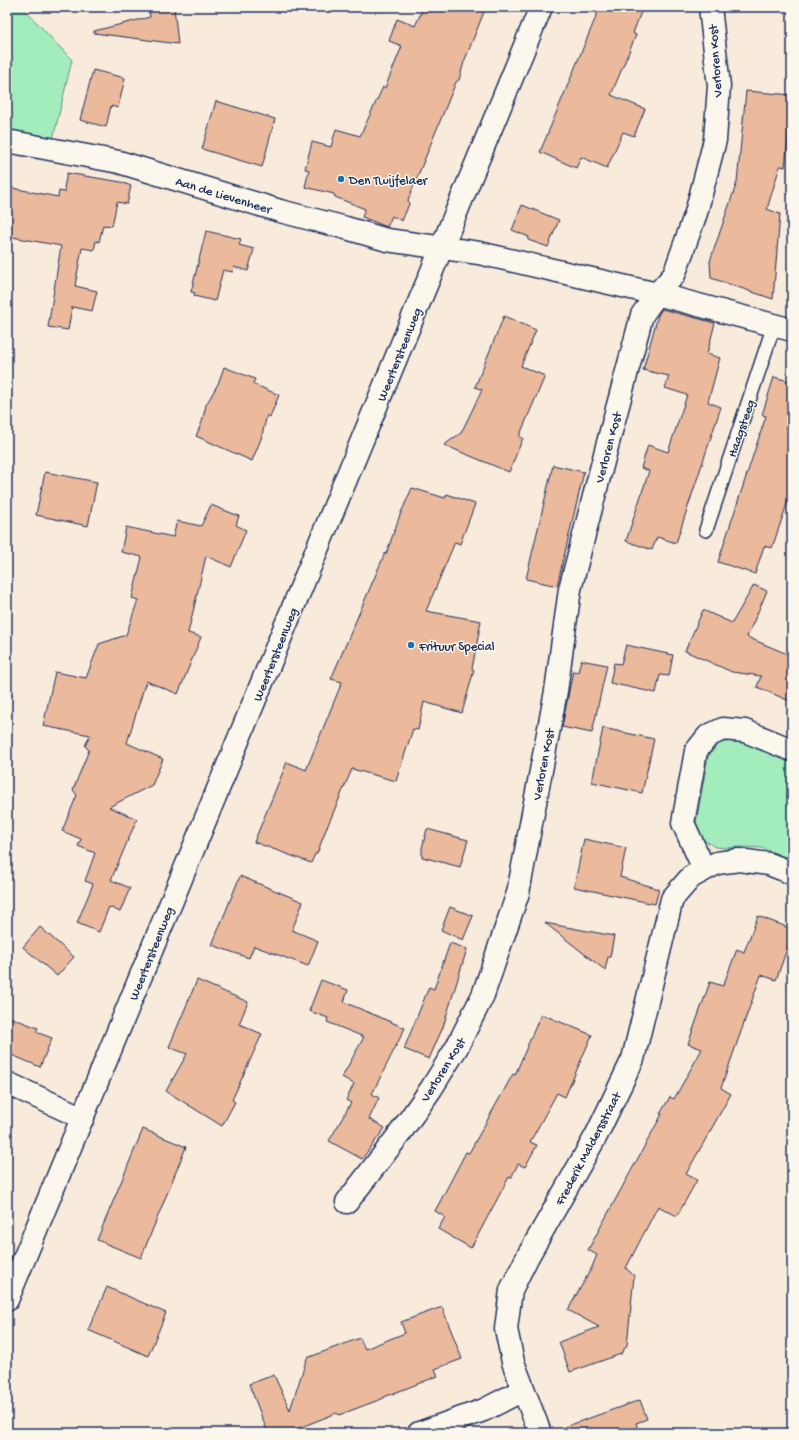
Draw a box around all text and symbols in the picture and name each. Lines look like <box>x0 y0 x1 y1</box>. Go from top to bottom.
street label: Verloren Kost <box>706 22 727 99</box>
marker: Den Twijfelaer <box>336 174 346 184</box>
place label: Den Twijfelaer <box>348 174 429 189</box>
street label: Aan de Lievenheer <box>174 175 274 219</box>
street label: Weertersteenweg <box>375 306 426 404</box>
street label: Haagsteeg <box>725 398 759 460</box>
street label: Verloren Kost <box>593 409 627 486</box>
street label: Weertersteenweg <box>251 606 302 704</box>
marker: Frituur Special <box>406 640 416 650</box>
place label: Frituur Special <box>418 640 495 655</box>
street label: Verloren Kost <box>530 726 559 803</box>
street label: Weertersteenweg <box>127 905 178 1003</box>
street label: Verloren Kost <box>418 1034 471 1106</box>
street label: Frederik Maldersstraat <box>553 1089 626 1209</box>

